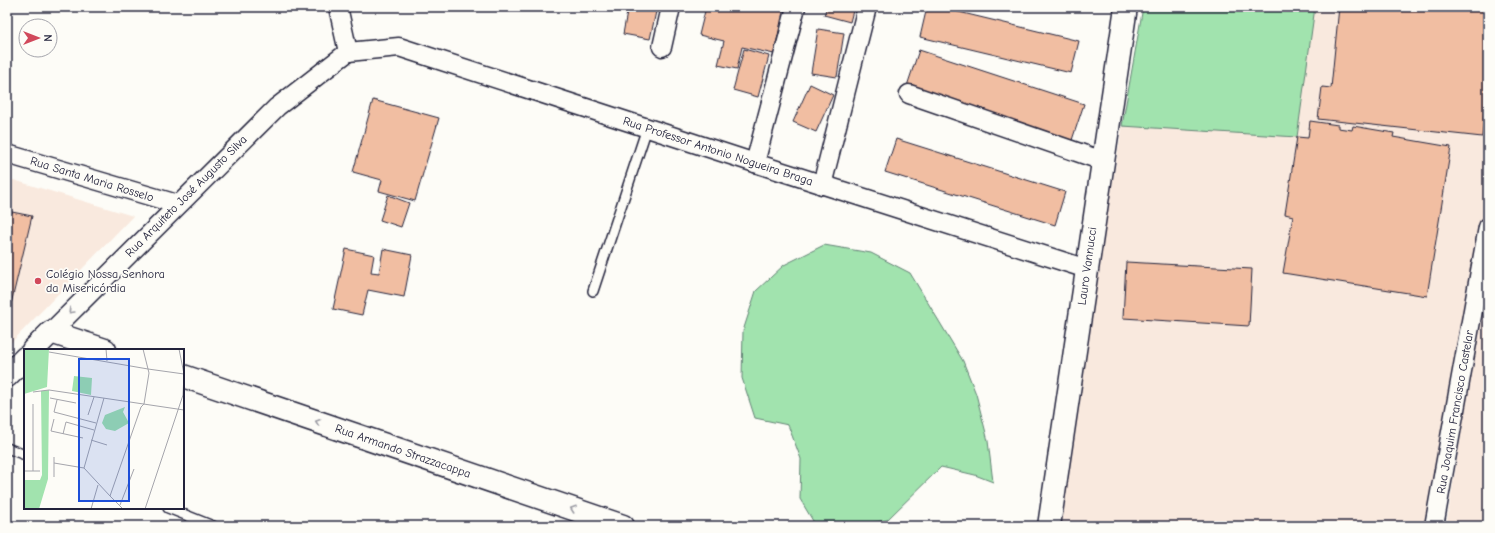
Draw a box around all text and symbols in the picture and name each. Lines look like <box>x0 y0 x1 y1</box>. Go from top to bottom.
north arrow <box>18 18 58 58</box>
text: N <box>41 34 54 42</box>
street label: Rua Professor Antonio Nogueira Braga <box>621 114 815 188</box>
street label: Rua Arquiteto José Augusto Silva <box>122 132 250 260</box>
street label: Rua Santa Maria Rosselo <box>29 154 155 204</box>
street label: Lauro Vannucci <box>1075 226 1099 306</box>
place label: Colégio Nossa Senhora da Misericórdia <box>46 267 165 295</box>
marker: Colégio Nossa Senhora da Misericórdia <box>33 276 43 286</box>
one-way arrow <box>68 306 76 314</box>
street label: Rua Joaquim Francisco Castelar <box>1434 329 1476 495</box>
inset map <box>24 349 184 509</box>
one-way arrow <box>314 418 321 427</box>
street label: Rua Armando Strazzacappa <box>333 421 473 481</box>
one-way arrow <box>570 505 577 514</box>

